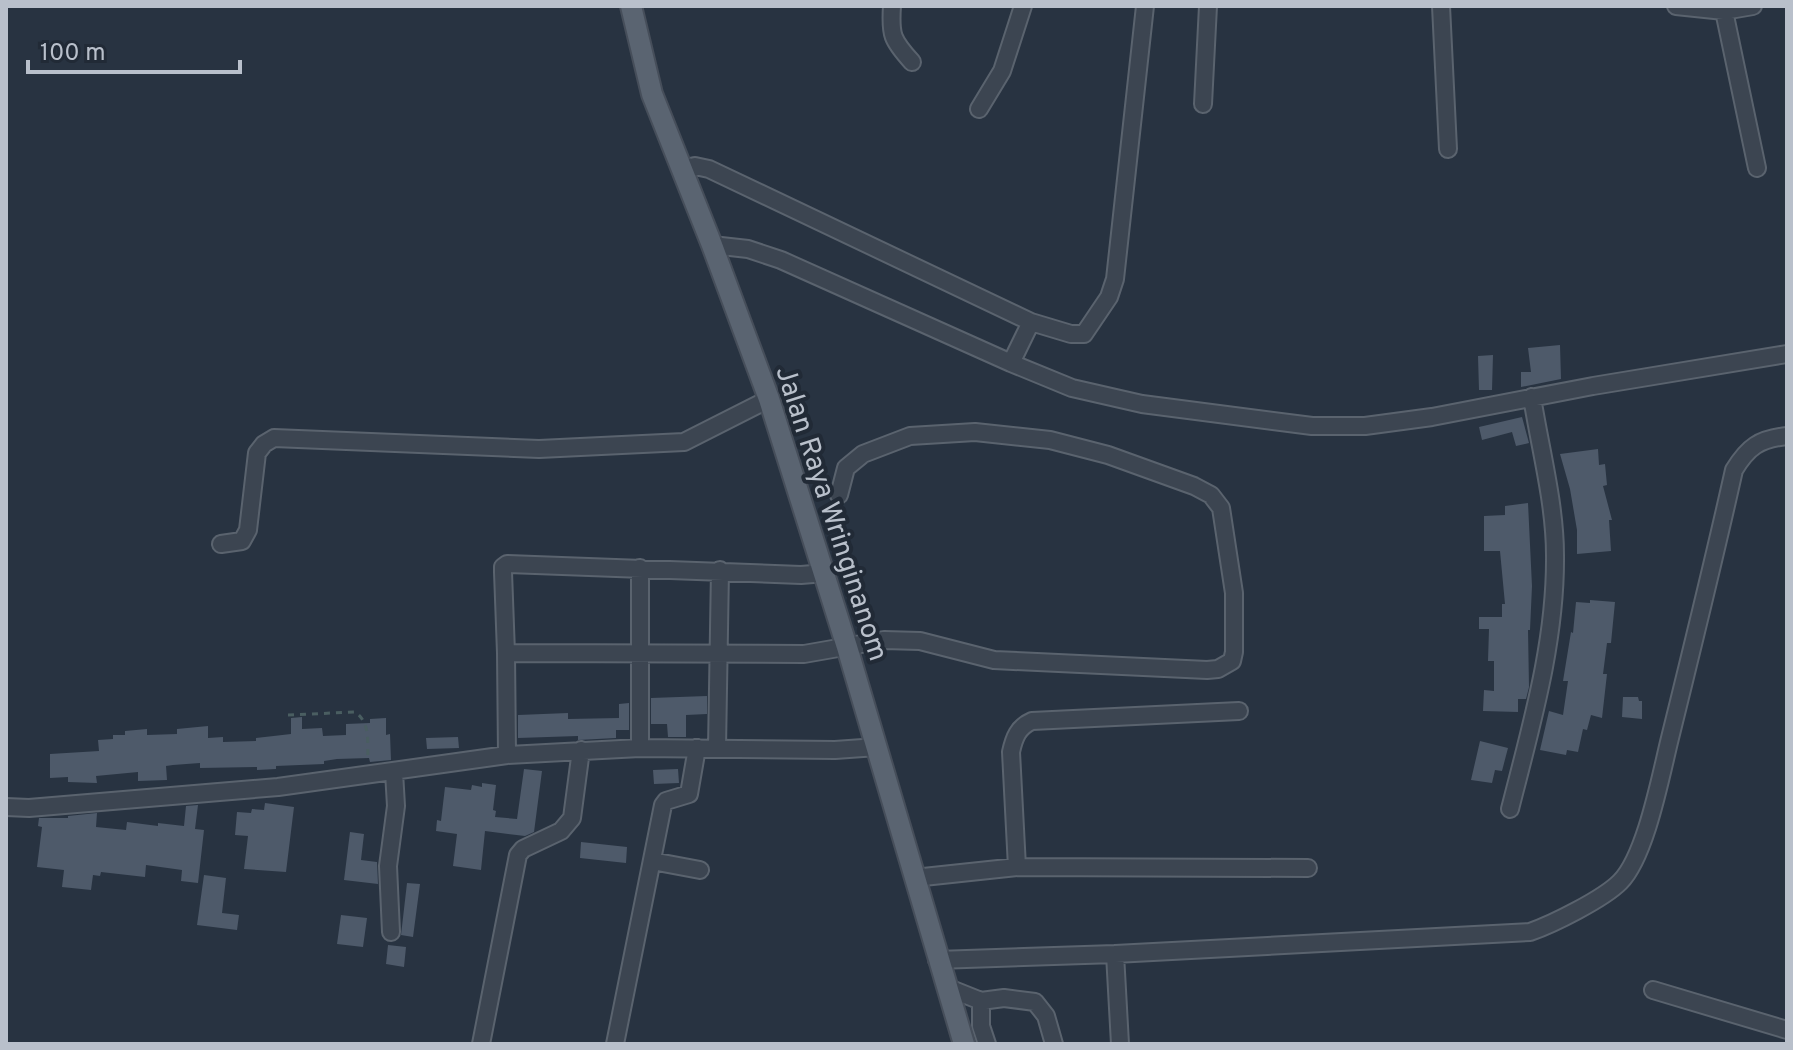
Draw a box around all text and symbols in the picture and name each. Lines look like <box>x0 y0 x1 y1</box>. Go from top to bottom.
scale bar <box>28 24 240 74</box>
text: 100 m <box>40 39 106 69</box>
street label: Jalan Raya Wringinanom <box>765 362 895 666</box>

